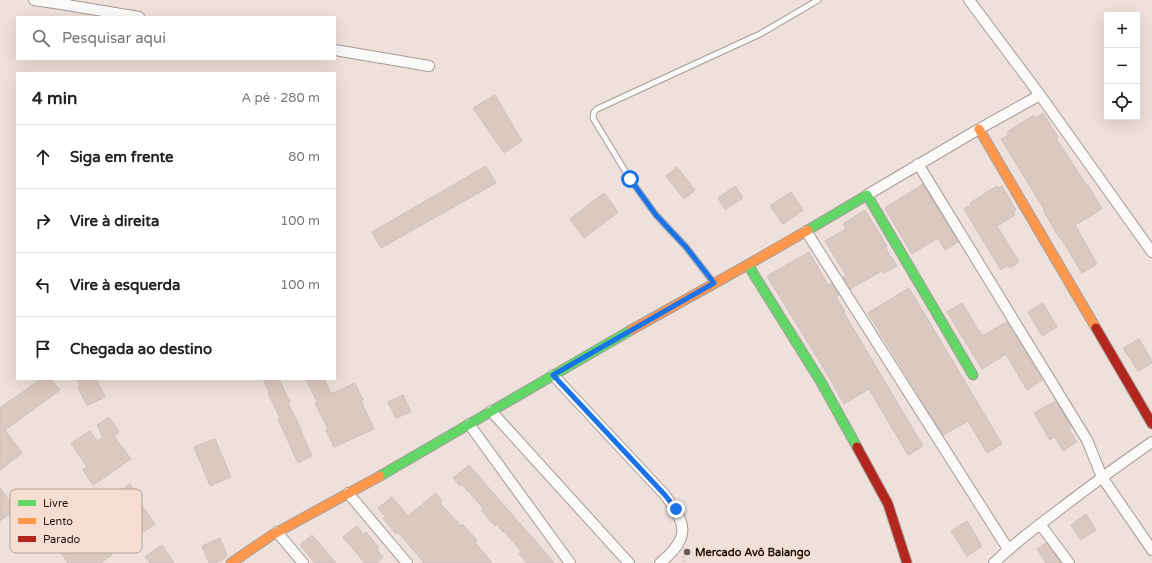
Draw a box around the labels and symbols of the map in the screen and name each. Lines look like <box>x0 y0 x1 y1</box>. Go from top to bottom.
route start <box>621 170 639 188</box>
legend <box>10 489 142 553</box>
text: Livre <box>43 497 68 510</box>
route end <box>667 500 685 518</box>
text: Lento <box>43 515 73 528</box>
text: Parado <box>43 533 81 546</box>
place label: Mercado Avô Baiango <box>695 546 811 560</box>
marker: Mercado Avô Baiango <box>682 547 692 557</box>

